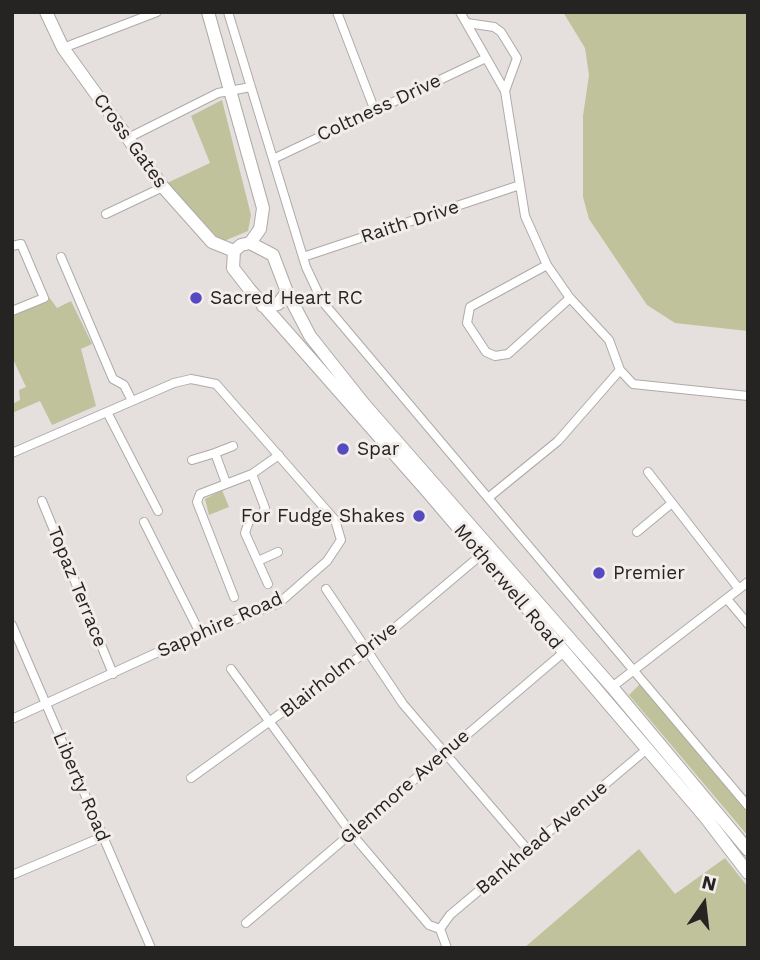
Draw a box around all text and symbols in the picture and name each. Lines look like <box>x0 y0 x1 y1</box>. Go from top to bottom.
street label: Coltness Drive <box>313 69 445 147</box>
street label: Cross Gates <box>88 89 172 193</box>
street label: Raith Drive <box>358 195 462 249</box>
place label: Sacred Heart RC <box>210 287 363 309</box>
marker: Sacred Heart RC <box>188 290 204 306</box>
place label: Spar <box>357 438 400 460</box>
marker: Spar <box>335 441 351 457</box>
place label: For Fudge Shakes <box>241 505 405 527</box>
marker: For Fudge Shakes <box>411 508 427 524</box>
street label: Motherwell Road <box>449 520 567 654</box>
street label: Topaz Terrace <box>42 523 112 651</box>
place label: Premier <box>613 562 685 584</box>
marker: Premier <box>591 565 607 581</box>
street label: Sapphire Road <box>154 587 286 663</box>
street label: Blairholm Drive <box>276 617 402 723</box>
street label: Glenmore Avenue <box>336 725 474 849</box>
street label: Liberty Road <box>48 729 114 845</box>
street label: Bankhead Avenue <box>472 776 612 900</box>
north arrow <box>669 869 739 939</box>
text: N <box>700 870 719 896</box>

